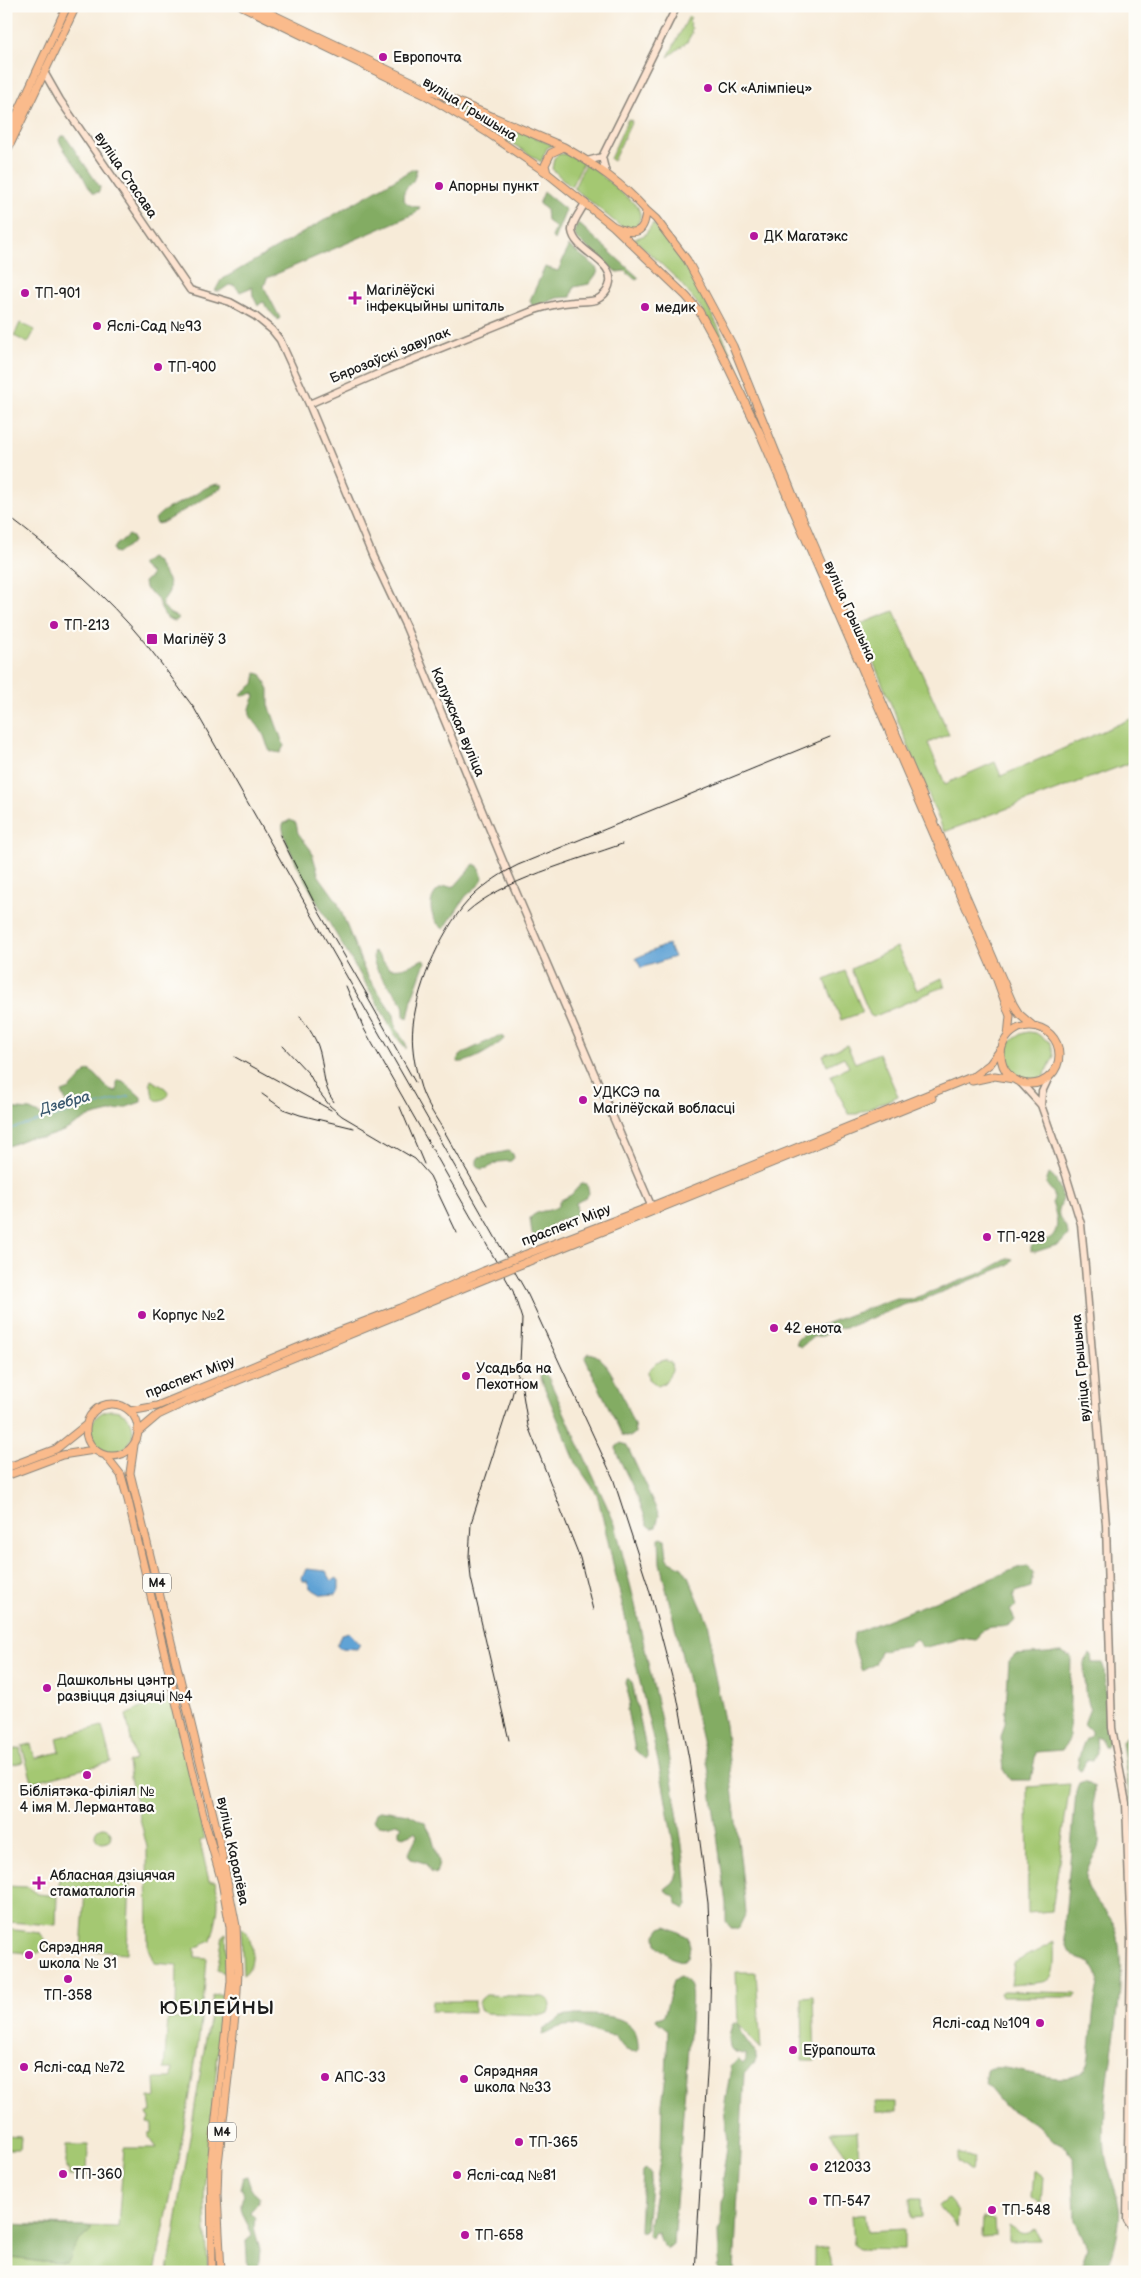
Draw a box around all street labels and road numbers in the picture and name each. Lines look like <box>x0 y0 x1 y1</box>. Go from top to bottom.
street label: вуліца Грышына <box>420 73 521 145</box>
street label: вуліца Стасава <box>91 129 161 222</box>
street label: Бярозаўскі завулак <box>327 323 453 387</box>
street label: вуліца Грышына <box>820 558 880 665</box>
street label: Калужская вуліца <box>427 665 489 780</box>
street label: праспект Міру <box>519 1200 614 1250</box>
street label: вуліца Грышына <box>1068 1313 1094 1423</box>
street label: праспект Міру <box>143 1352 238 1402</box>
road number: М4 <box>143 1574 171 1592</box>
street label: вуліца Каралёва <box>213 1795 253 1907</box>
road number: М4 <box>208 2122 236 2142</box>

